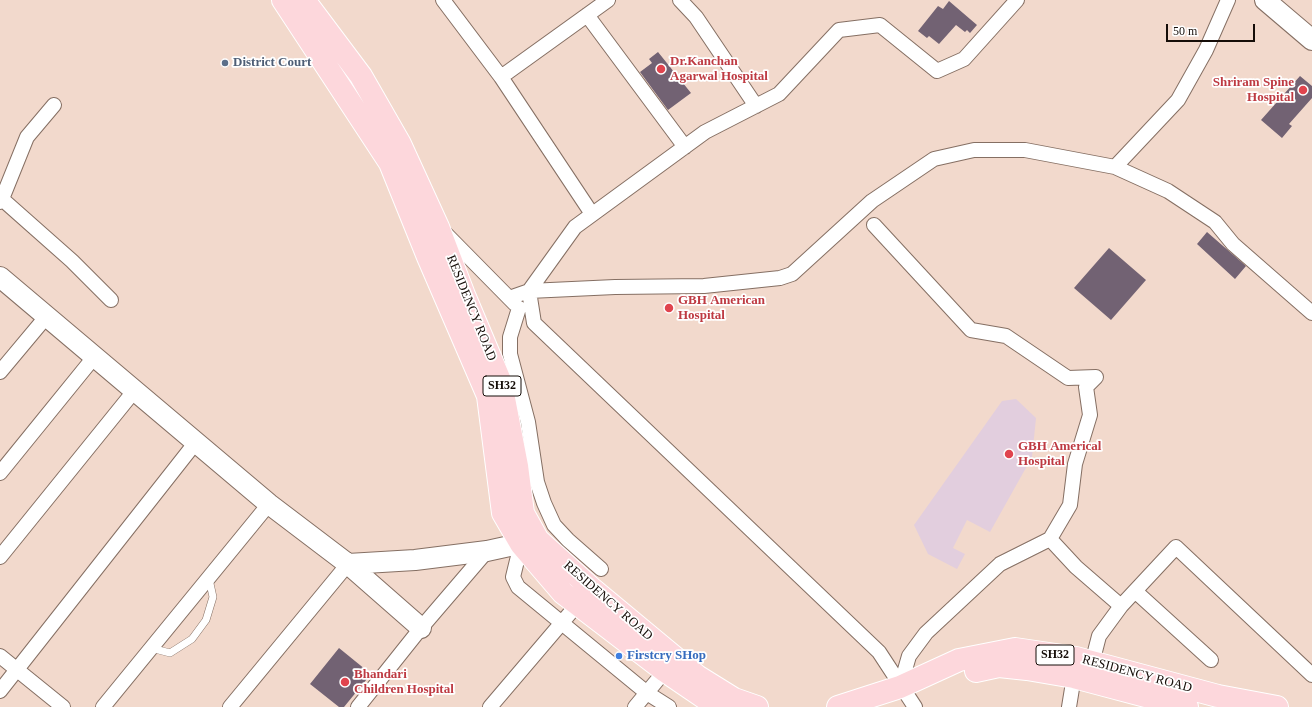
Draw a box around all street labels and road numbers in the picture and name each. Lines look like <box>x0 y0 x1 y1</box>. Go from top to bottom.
street label: RESIDENCY ROAD <box>443 253 499 363</box>
road number: SH32 <box>483 376 521 396</box>
street label: RESIDENCY ROAD <box>560 558 656 644</box>
road number: SH32 <box>1036 645 1074 665</box>
street label: RESIDENCY ROAD <box>1080 652 1194 696</box>

